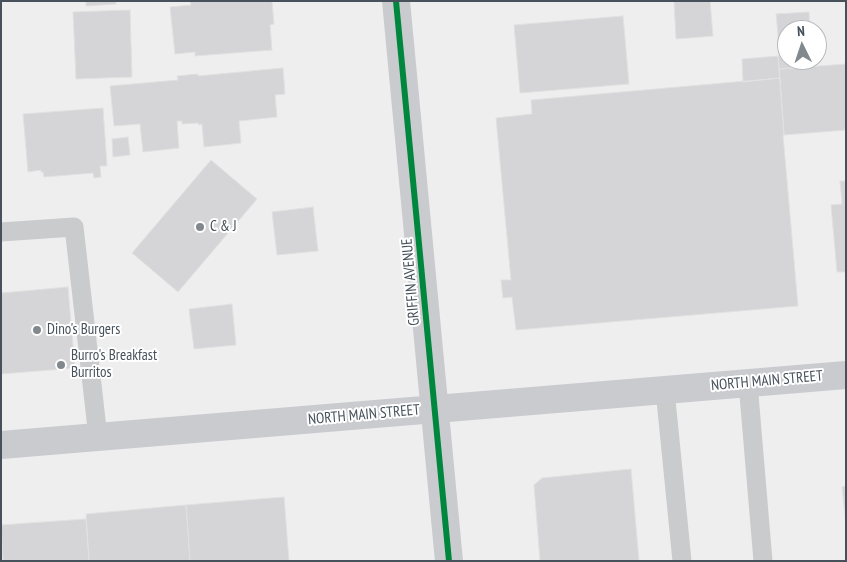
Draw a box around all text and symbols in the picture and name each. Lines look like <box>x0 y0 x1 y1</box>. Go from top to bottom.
north arrow <box>777 20 827 70</box>
text: N <box>797 22 805 40</box>
place label: C & J <box>210 218 237 236</box>
marker: C & J <box>194 221 206 233</box>
street label: GRIFFIN AVENUE <box>398 238 424 326</box>
place label: Dino's Burgers <box>47 321 120 339</box>
marker: Dino's Burgers <box>31 324 43 336</box>
place label: Burro's Breakfast Burritos <box>71 347 157 382</box>
marker: Burro's Breakfast Burritos <box>55 359 67 371</box>
street label: NORTH MAIN STREET <box>710 367 824 395</box>
street label: NORTH MAIN STREET <box>307 401 421 429</box>

